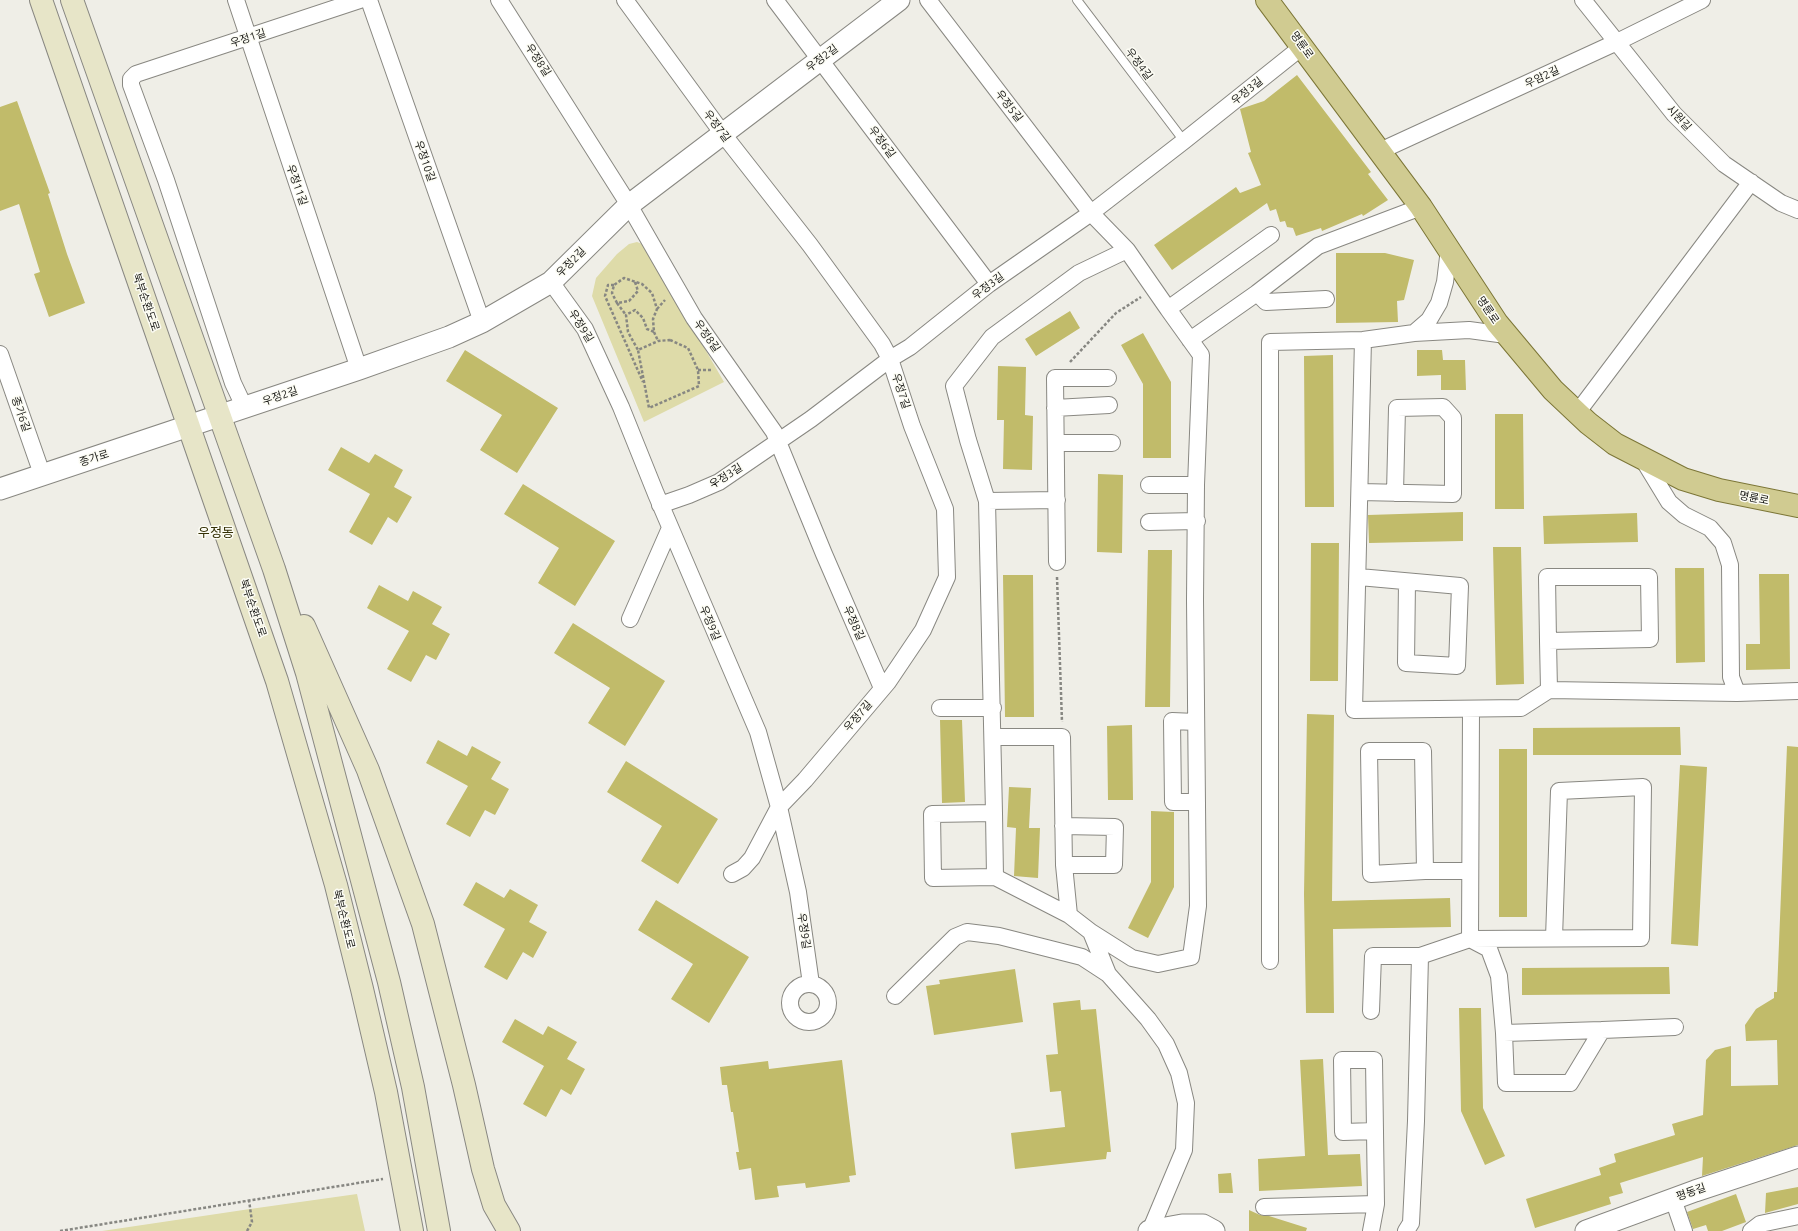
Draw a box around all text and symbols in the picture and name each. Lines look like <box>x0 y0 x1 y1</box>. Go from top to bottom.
street label: 우정1길 <box>229 26 267 50</box>
street label: 명륜로 <box>1288 29 1316 61</box>
street label: 우정8길 <box>523 41 553 79</box>
street label: 우정2길 <box>803 42 841 74</box>
street label: 우정4길 <box>1123 45 1155 83</box>
street label: 우암2길 <box>1523 63 1561 91</box>
street label: 우정3길 <box>1229 74 1265 108</box>
street label: 우정5길 <box>993 88 1025 124</box>
street label: 시원길 <box>1664 102 1694 134</box>
street label: 우정7길 <box>701 107 733 145</box>
street label: 우정6길 <box>866 123 898 161</box>
street label: 우정10길 <box>412 139 438 183</box>
street label: 우정11길 <box>284 163 310 207</box>
street label: 우정2길 <box>553 244 589 280</box>
street label: 우정3길 <box>969 270 1007 302</box>
street label: 북부순환도로 <box>130 271 162 333</box>
street label: 명륜로 <box>1474 294 1502 326</box>
street label: 우정9길 <box>566 307 596 345</box>
street label: 우정8길 <box>691 317 723 355</box>
street label: 우정7길 <box>889 372 913 410</box>
street label: 우정2길 <box>261 384 299 408</box>
street label: 종가6길 <box>9 395 33 433</box>
street label: 종가로 <box>78 447 110 469</box>
street label: 우정3길 <box>707 461 745 491</box>
street label: 명륜로 <box>1738 489 1770 507</box>
district label: 우정동 <box>198 525 234 541</box>
street label: 북부순환도로 <box>237 577 269 639</box>
street label: 우정9길 <box>697 604 723 642</box>
street label: 우정8길 <box>841 604 867 642</box>
street label: 우정7길 <box>841 698 875 734</box>
street label: 북부순환도로 <box>330 888 358 950</box>
street label: 우정9길 <box>795 912 813 950</box>
street label: 평동길 <box>1674 1181 1708 1203</box>

